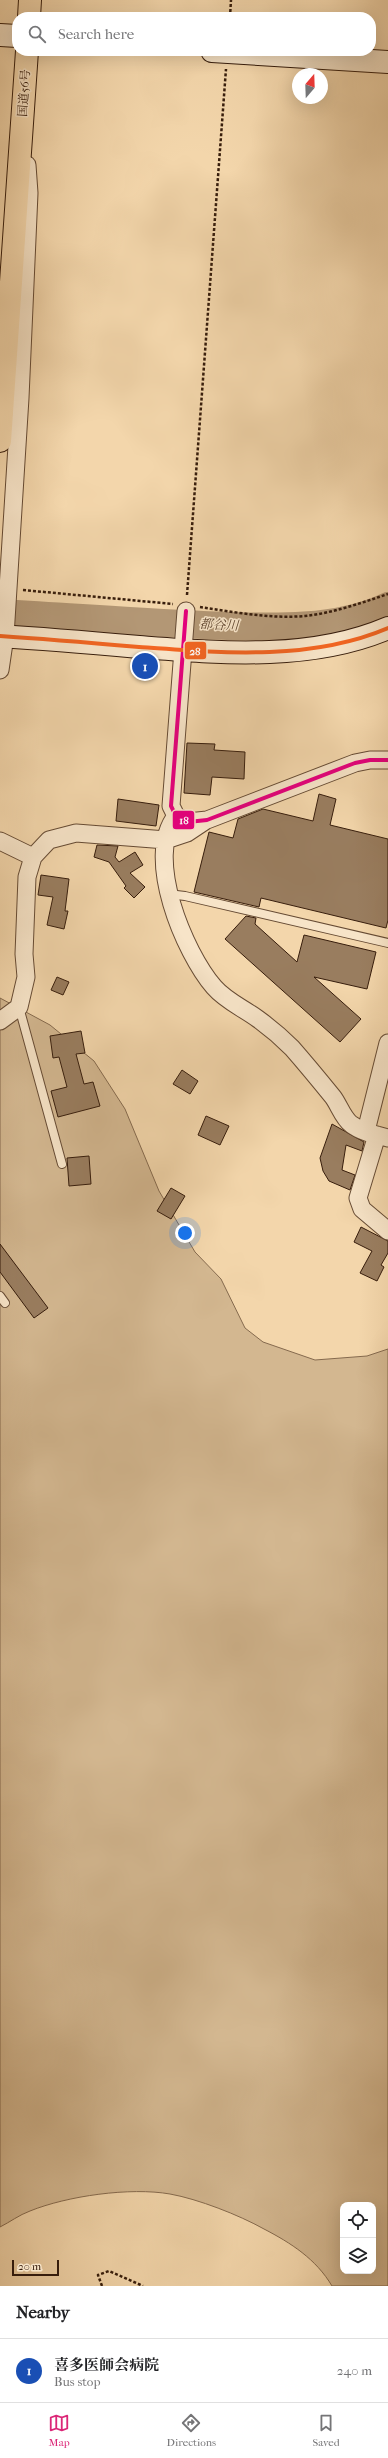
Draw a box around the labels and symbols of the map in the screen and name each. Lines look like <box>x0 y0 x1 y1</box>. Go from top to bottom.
north arrow <box>292 68 328 104</box>
street label: 国道56号 <box>15 69 33 117</box>
water label: 都谷川 <box>199 616 241 633</box>
line badge: 28 <box>184 641 207 660</box>
text: 28 <box>189 645 201 658</box>
pin: 1 <box>132 651 158 681</box>
line badge: 18 <box>172 810 195 830</box>
text: 18 <box>179 814 189 827</box>
your location <box>175 1223 195 1243</box>
scale bar <box>12 2258 59 2277</box>

